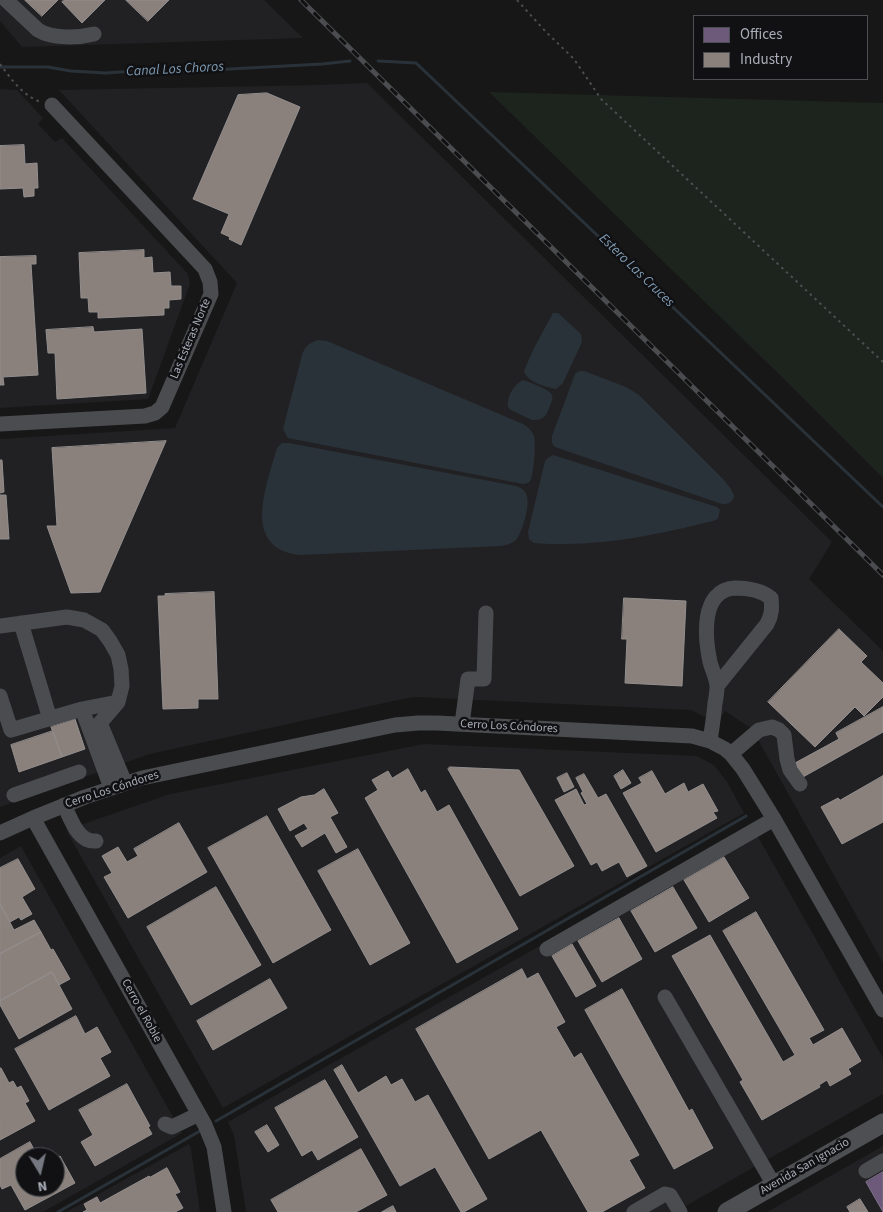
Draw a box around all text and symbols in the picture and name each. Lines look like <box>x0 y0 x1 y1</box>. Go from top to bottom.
legend <box>693 15 868 80</box>
text: Offices <box>740 24 783 45</box>
text: Industry <box>740 49 792 70</box>
water label: Canal Los Choros <box>126 59 224 81</box>
water label: Estero Las Cruces <box>595 231 677 311</box>
street label: Las Esteras Norte <box>168 297 214 381</box>
street label: Cerro Los Cóndores <box>460 717 558 737</box>
street label: Cerro Los Cóndores <box>63 768 161 812</box>
street label: Cerro el Roble <box>118 977 164 1045</box>
street label: Avenida San Ignacio <box>758 1136 852 1198</box>
north arrow <box>15 1147 65 1197</box>
text: N <box>36 1175 48 1196</box>

